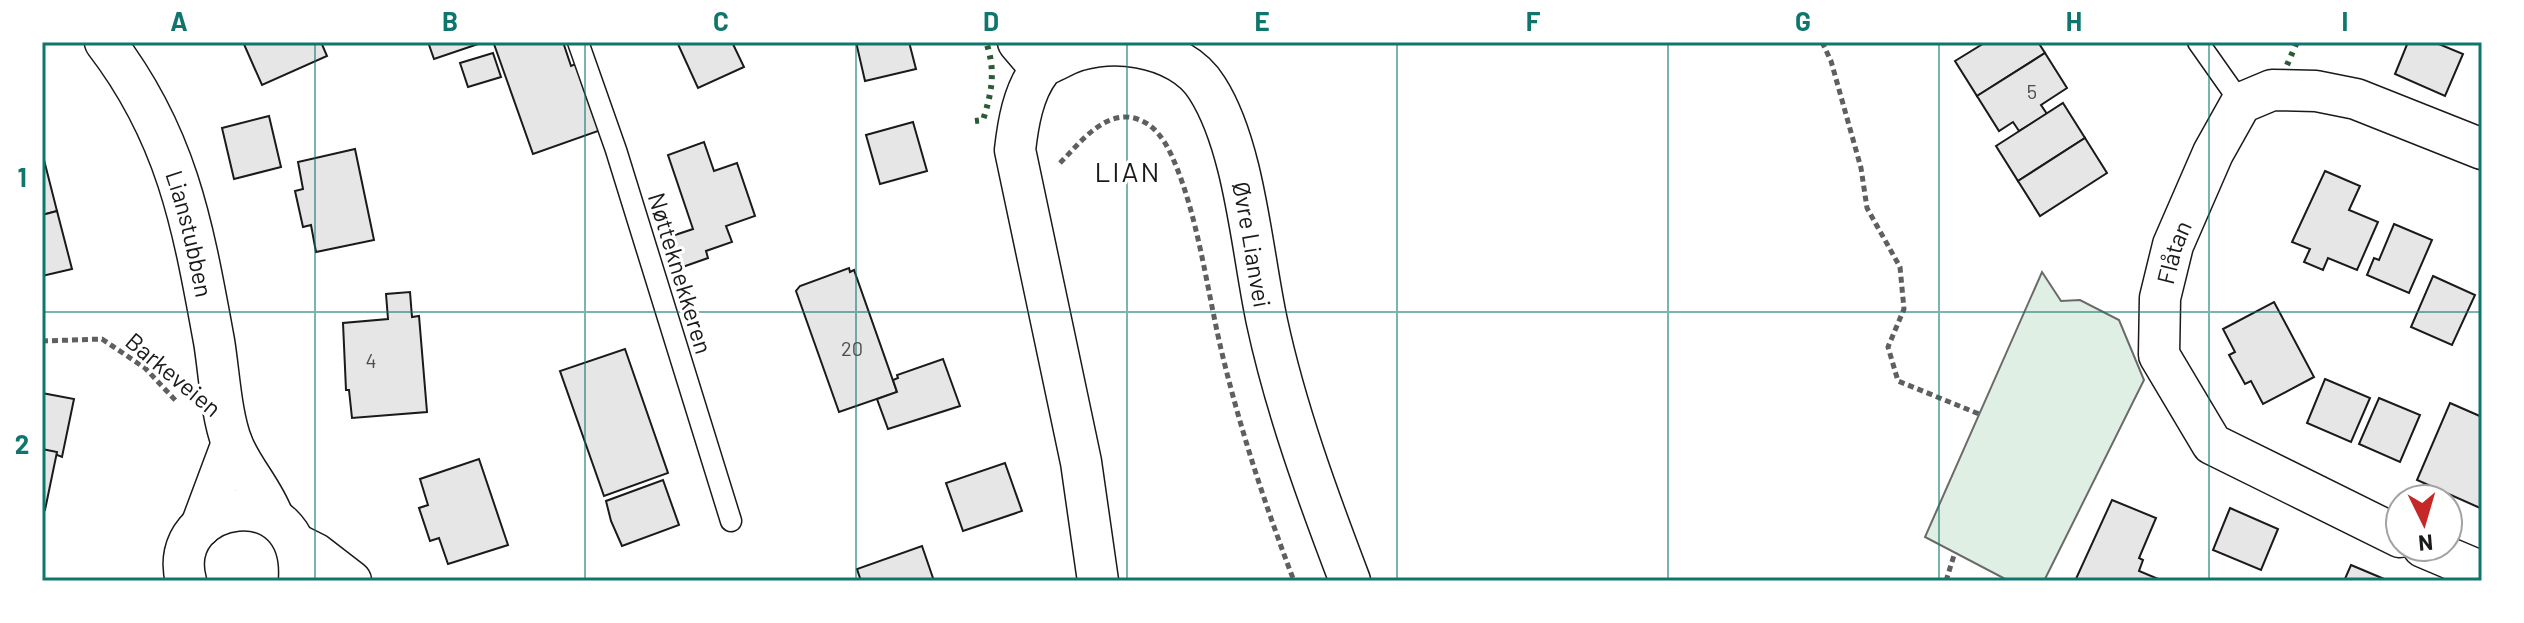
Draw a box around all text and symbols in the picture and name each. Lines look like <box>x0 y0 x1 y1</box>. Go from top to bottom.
text: A <box>170 5 188 36</box>
text: B <box>442 5 458 36</box>
text: C <box>713 5 729 36</box>
text: D <box>983 5 999 36</box>
text: E <box>1254 5 1270 36</box>
text: F <box>1526 5 1541 36</box>
text: G <box>1795 5 1811 36</box>
text: H <box>2066 5 2082 36</box>
text: I <box>2342 5 2348 36</box>
house number: 5 <box>2027 79 2037 103</box>
district label: LIAN <box>1094 154 1162 188</box>
text: 1 <box>17 161 27 192</box>
street label: Lianstubben <box>161 166 220 299</box>
street label: Øvre Lianvei <box>1227 179 1278 310</box>
street label: Nøtteknekkeren <box>643 189 719 357</box>
street label: Flåtan <box>2149 216 2197 287</box>
street label: Barkeveien <box>120 326 228 422</box>
house number: 20 <box>841 336 863 360</box>
house number: 4 <box>365 348 377 372</box>
text: 2 <box>15 428 29 459</box>
north arrow <box>2384 483 2464 563</box>
text: N <box>2417 530 2434 558</box>

